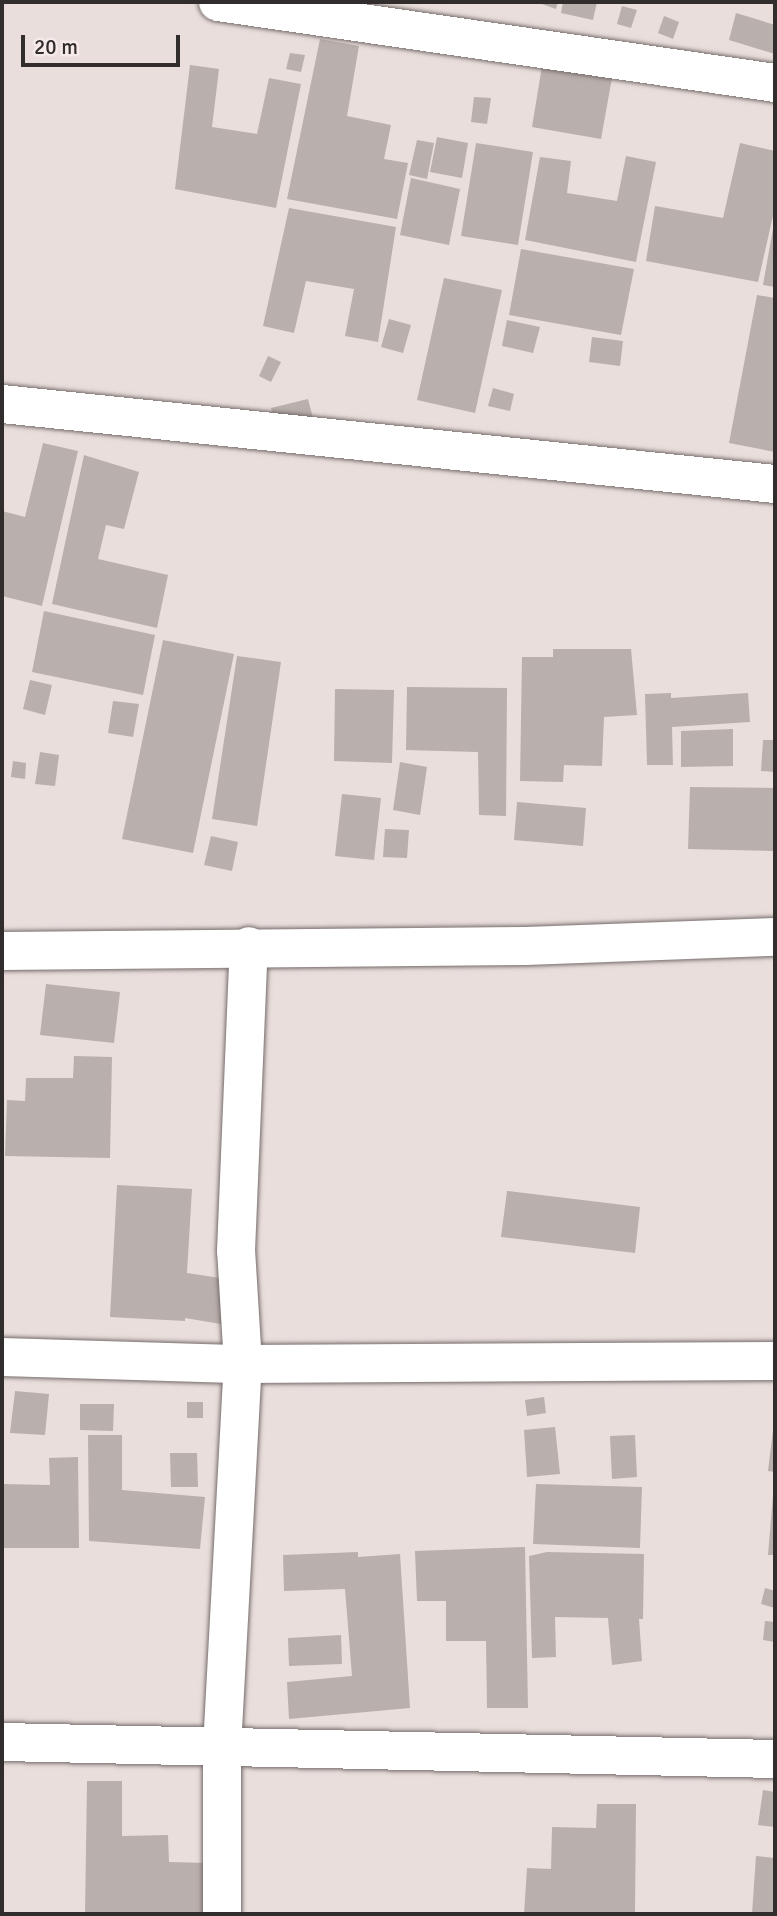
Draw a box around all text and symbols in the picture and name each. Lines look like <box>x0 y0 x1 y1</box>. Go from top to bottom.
scale bar <box>24 21 184 65</box>
text: 20 m <box>34 34 78 60</box>

